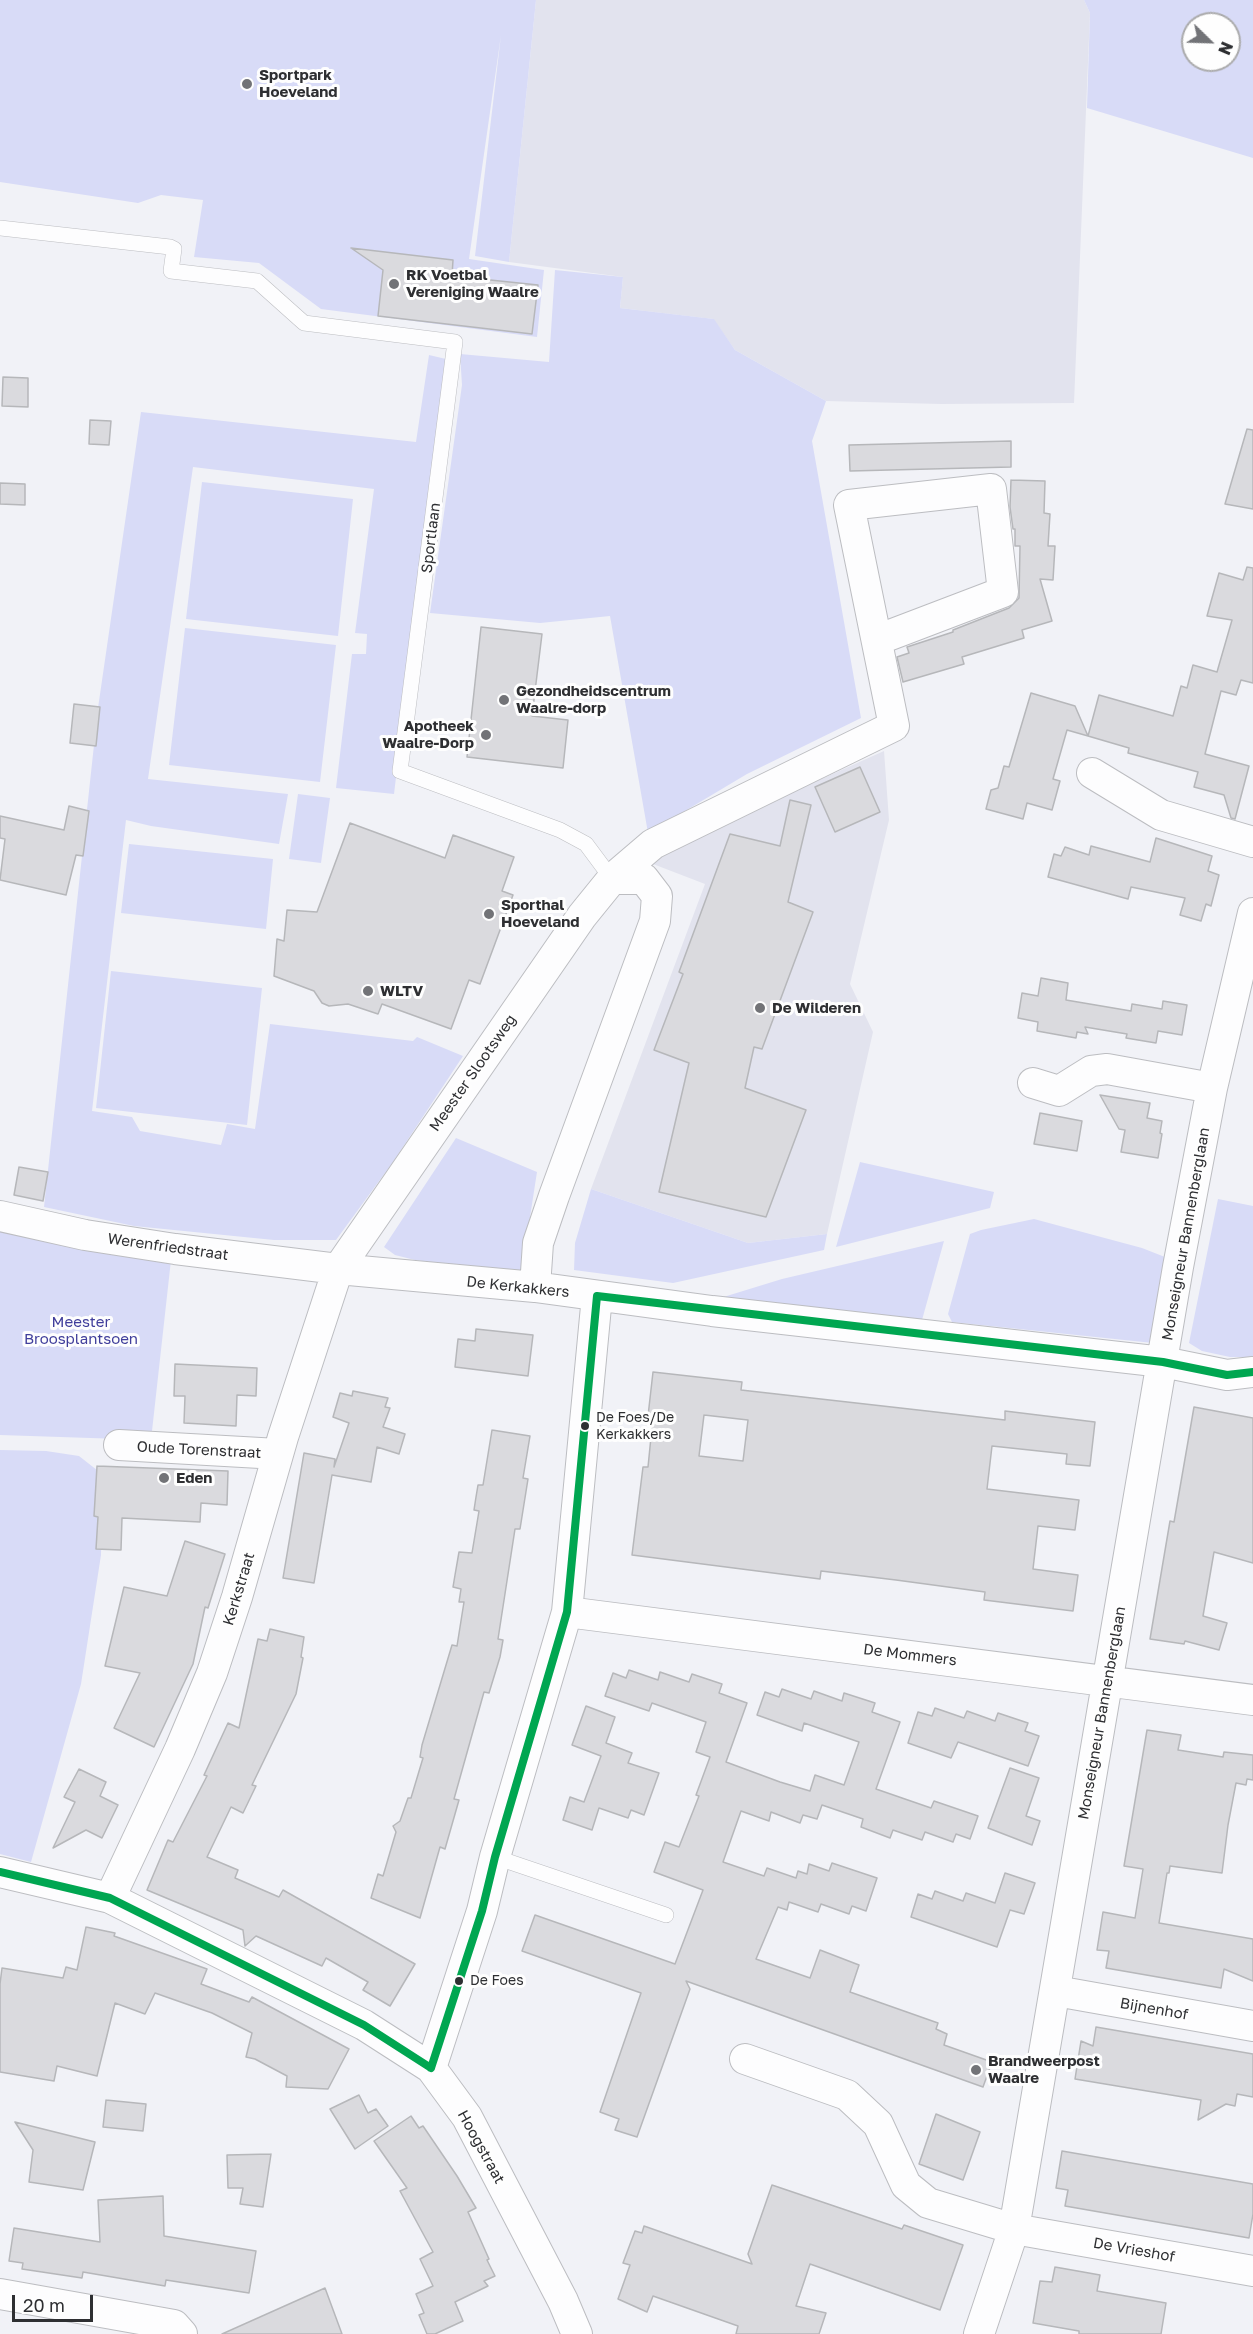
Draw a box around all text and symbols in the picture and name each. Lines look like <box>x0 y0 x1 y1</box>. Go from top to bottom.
north arrow <box>1181 12 1241 72</box>
text: N <box>1214 39 1237 58</box>
place label: Sportpark Hoeveland <box>259 66 338 101</box>
marker: Sportpark Hoeveland <box>240 77 254 91</box>
place label: RK Voetbal Vereniging Waalre <box>406 266 539 301</box>
marker: RK Voetbal Vereniging Waalre <box>387 277 401 291</box>
street label: Sportlaan <box>418 502 444 574</box>
place label: Gezondheidscentrum Waalre-dorp <box>516 682 671 717</box>
marker: Gezondheidscentrum Waalre-dorp <box>497 693 511 707</box>
place label: Apotheek Waalre-Dorp <box>382 717 474 752</box>
marker: Apotheek Waalre-Dorp <box>479 728 493 742</box>
place label: Sporthal Hoeveland <box>501 896 580 931</box>
marker: Sporthal Hoeveland <box>482 907 496 921</box>
place label: WLTV <box>380 982 423 1000</box>
marker: WLTV <box>361 984 375 998</box>
place label: De Wilderen <box>772 999 861 1017</box>
marker: De Wilderen <box>753 1001 767 1015</box>
street label: Meester Slootsweg <box>426 1011 520 1135</box>
street label: Monseigneur Bannenberglaan <box>1158 1126 1214 1342</box>
street label: Werenfriedstraat <box>106 1230 230 1264</box>
street label: De Kerkakkers <box>466 1273 570 1301</box>
park label: Meester Broosplantsoen <box>24 1313 138 1348</box>
place label: De Foes/De Kerkakkers <box>596 1410 674 1442</box>
marker: De Foes/De Kerkakkers <box>579 1420 591 1432</box>
street label: Oude Torenstraat <box>136 1438 262 1462</box>
place label: Eden <box>176 1469 212 1487</box>
marker: Eden <box>157 1471 171 1485</box>
street label: Kerkstraat <box>219 1550 259 1628</box>
street label: Monseigneur Bannenberglaan <box>1074 1605 1130 1821</box>
street label: De Mommers <box>862 1640 958 1670</box>
place label: De Foes <box>470 1973 524 1989</box>
marker: De Foes <box>453 1975 465 1987</box>
street label: Bijnenhof <box>1119 1994 1189 2024</box>
place label: Brandweerpost Waalre <box>988 2052 1100 2087</box>
marker: Brandweerpost Waalre <box>969 2063 983 2077</box>
street label: Hoogstraat <box>453 2107 509 2187</box>
street label: De Vrieshof <box>1092 2234 1176 2266</box>
scale bar <box>15 2283 96 2321</box>
text: 20 m <box>23 2294 65 2316</box>

